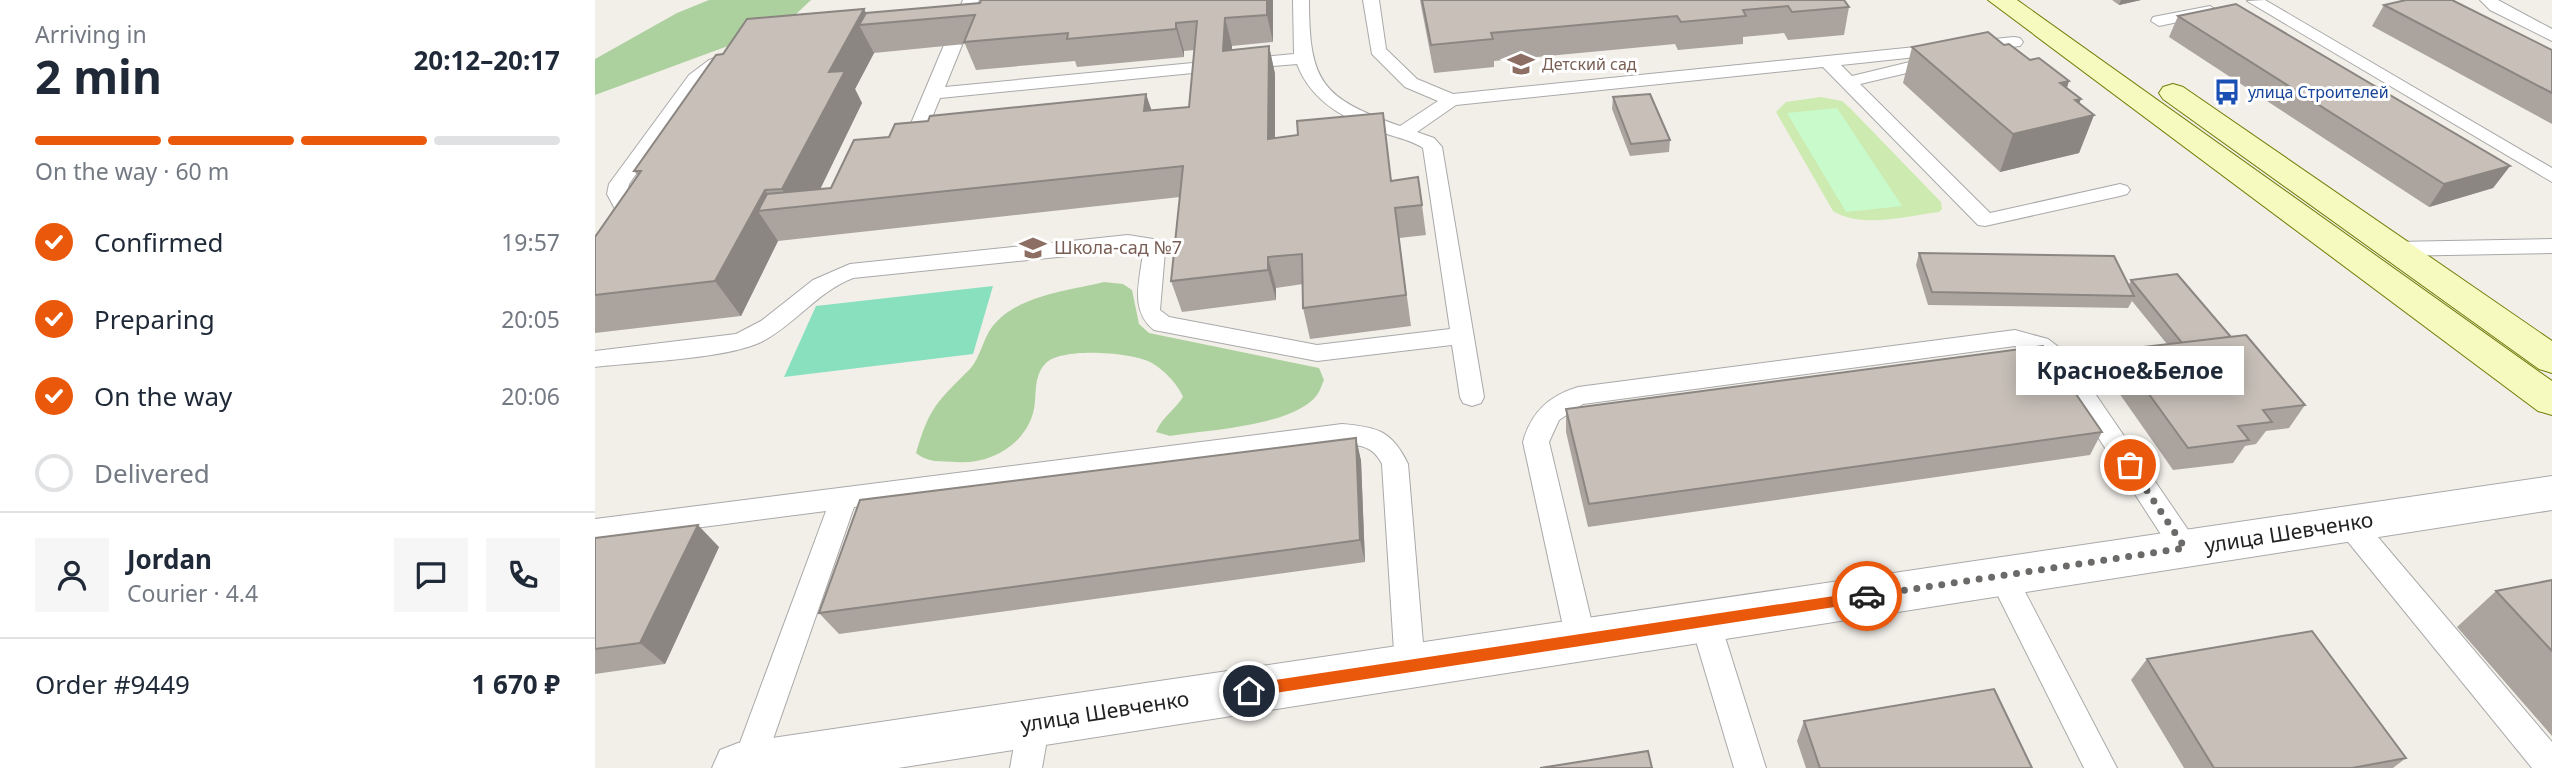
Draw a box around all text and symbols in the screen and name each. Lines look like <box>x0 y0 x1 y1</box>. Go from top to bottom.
text: Arriving in <box>35 18 147 50</box>
text: 20:12–20:17 <box>413 42 560 78</box>
text: 2 min <box>35 45 162 107</box>
school or university icon: Детский сад <box>1506 49 1536 79</box>
place label: Детский сад <box>1542 53 1637 75</box>
bus stop icon: улица Строителей <box>2212 77 2242 107</box>
place label: улица Строителей <box>2248 81 2389 103</box>
text: On the way · 60 m <box>35 155 229 187</box>
icon: check <box>35 223 73 261</box>
text: Confirmed <box>94 224 224 260</box>
text: 19:57 <box>501 226 560 258</box>
school or university icon: Школа-сад №7 <box>1018 233 1048 263</box>
place label: Школа-сад №7 <box>1054 235 1182 259</box>
icon: check <box>35 300 73 338</box>
text: Preparing <box>94 301 215 337</box>
text: 20:05 <box>501 303 560 335</box>
callout: Красное&Белое <box>2016 346 2244 395</box>
text: Красное&Белое <box>2037 354 2223 386</box>
icon: check <box>35 377 73 415</box>
text: On the way <box>94 378 232 414</box>
text: 20:06 <box>501 380 560 412</box>
pin <box>2100 435 2160 495</box>
icon: bag <box>2111 446 2149 484</box>
text: Delivered <box>94 455 210 491</box>
street label: улица Шевченко <box>2203 505 2375 559</box>
button: person <box>35 538 109 612</box>
button: chat <box>394 538 468 612</box>
button: phone <box>486 538 560 612</box>
text: Jordan <box>127 541 212 577</box>
courier <box>1832 561 1902 631</box>
text: Courier · 4.4 <box>127 577 258 609</box>
icon: car <box>1848 577 1886 615</box>
pin <box>1219 661 1279 721</box>
text: Order #9449 <box>35 666 190 702</box>
text: 1 670 ₽ <box>471 666 560 702</box>
icon: home <box>1230 672 1268 710</box>
street label: улица Шевченко <box>1019 684 1191 738</box>

